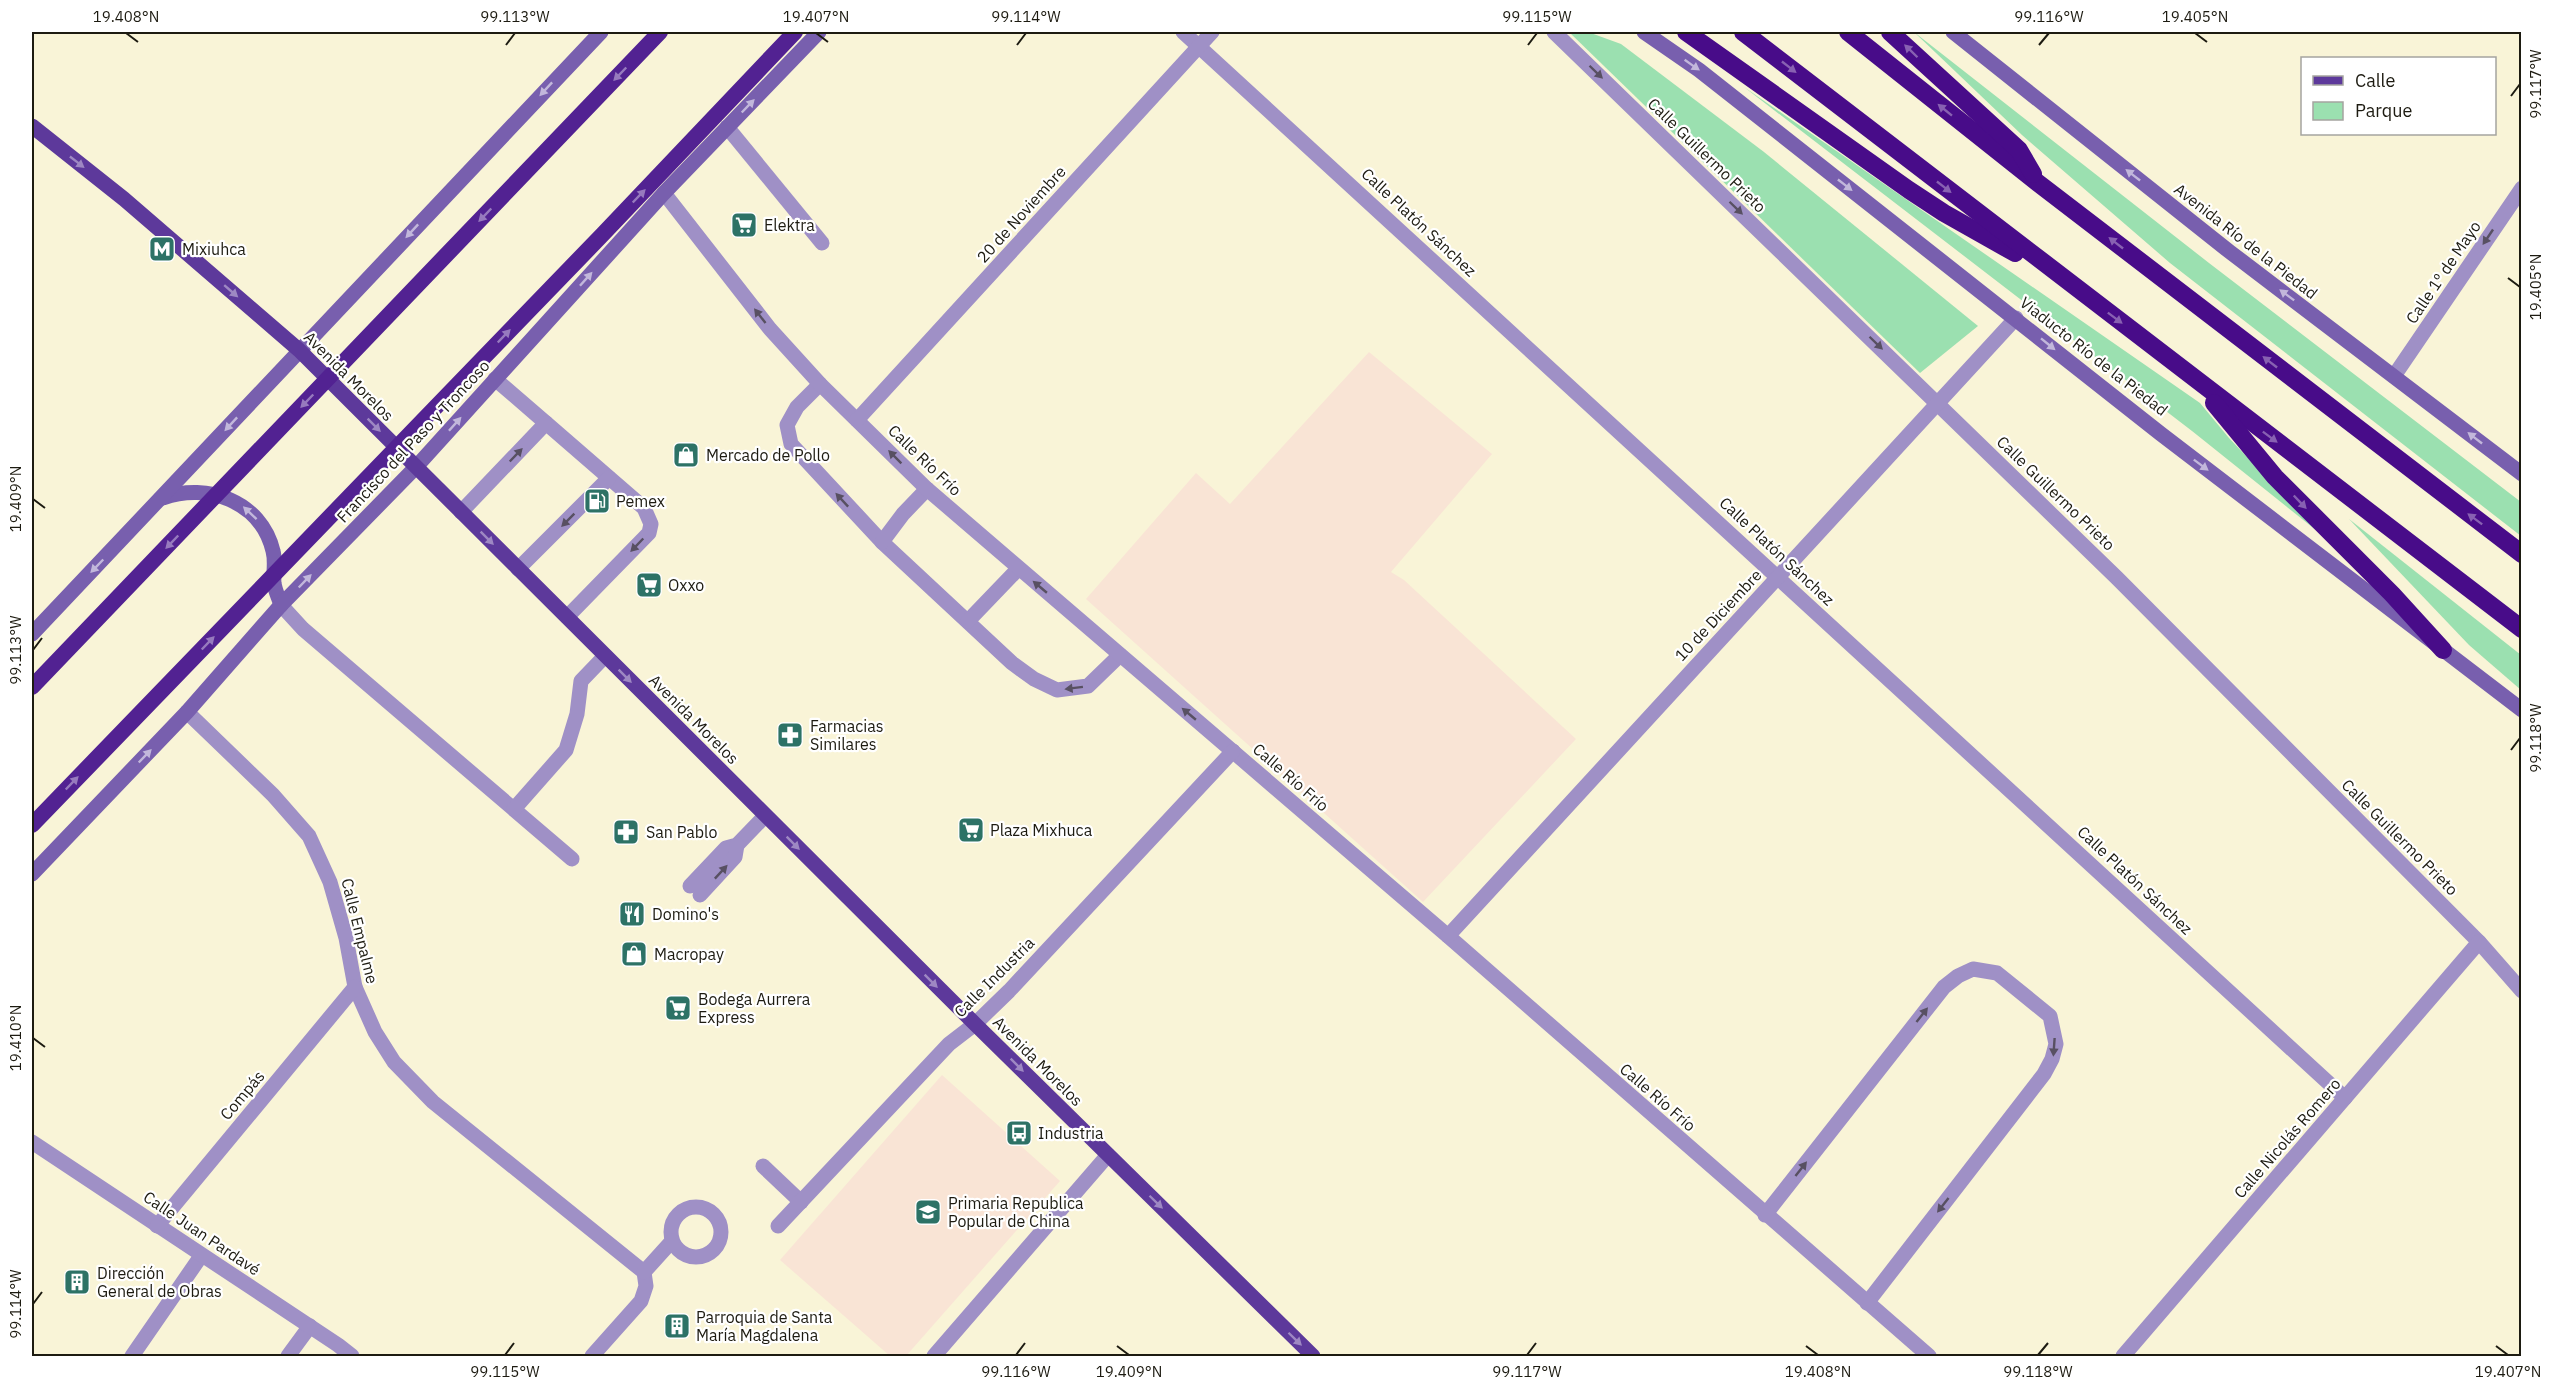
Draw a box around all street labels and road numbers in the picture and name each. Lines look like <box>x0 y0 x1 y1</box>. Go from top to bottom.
street label: Calle Guillermo Prieto <box>1644 93 1770 217</box>
street label: 20 de Noviembre <box>972 161 1070 267</box>
street label: Calle Platón Sánchez <box>1357 164 1481 280</box>
street label: Avenida Río de la Piedad <box>2170 179 2322 303</box>
street label: Calle 1º de Mayo <box>2401 217 2485 327</box>
street label: Viaducto Río de la Piedad <box>2016 292 2172 420</box>
street label: Avenida Morelos <box>300 327 398 425</box>
street label: Francisco del Paso y Troncoso <box>332 355 494 526</box>
street label: Calle Río Frío <box>884 420 966 500</box>
street label: Calle Guillermo Prieto <box>1993 431 2119 555</box>
street label: Calle Platón Sánchez <box>1715 493 1839 609</box>
street label: 10 de Diciembre <box>1670 565 1766 665</box>
street label: Avenida Morelos <box>645 670 743 768</box>
street label: Calle Río Frío <box>1249 739 1333 815</box>
street label: Calle Guillermo Prieto <box>2338 775 2462 899</box>
street label: Calle Platón Sánchez <box>2073 822 2197 938</box>
street label: Calle Empalme <box>337 876 383 986</box>
street label: Calle Industria <box>950 932 1039 1021</box>
street label: Avenida Morelos <box>989 1012 1087 1110</box>
street label: Calle Río Frío <box>1616 1059 1700 1135</box>
street label: Compás <box>216 1066 268 1124</box>
street label: Calle Nicolás Romero <box>2229 1074 2345 1202</box>
street label: Calle Juan Pardavé <box>140 1187 264 1280</box>

